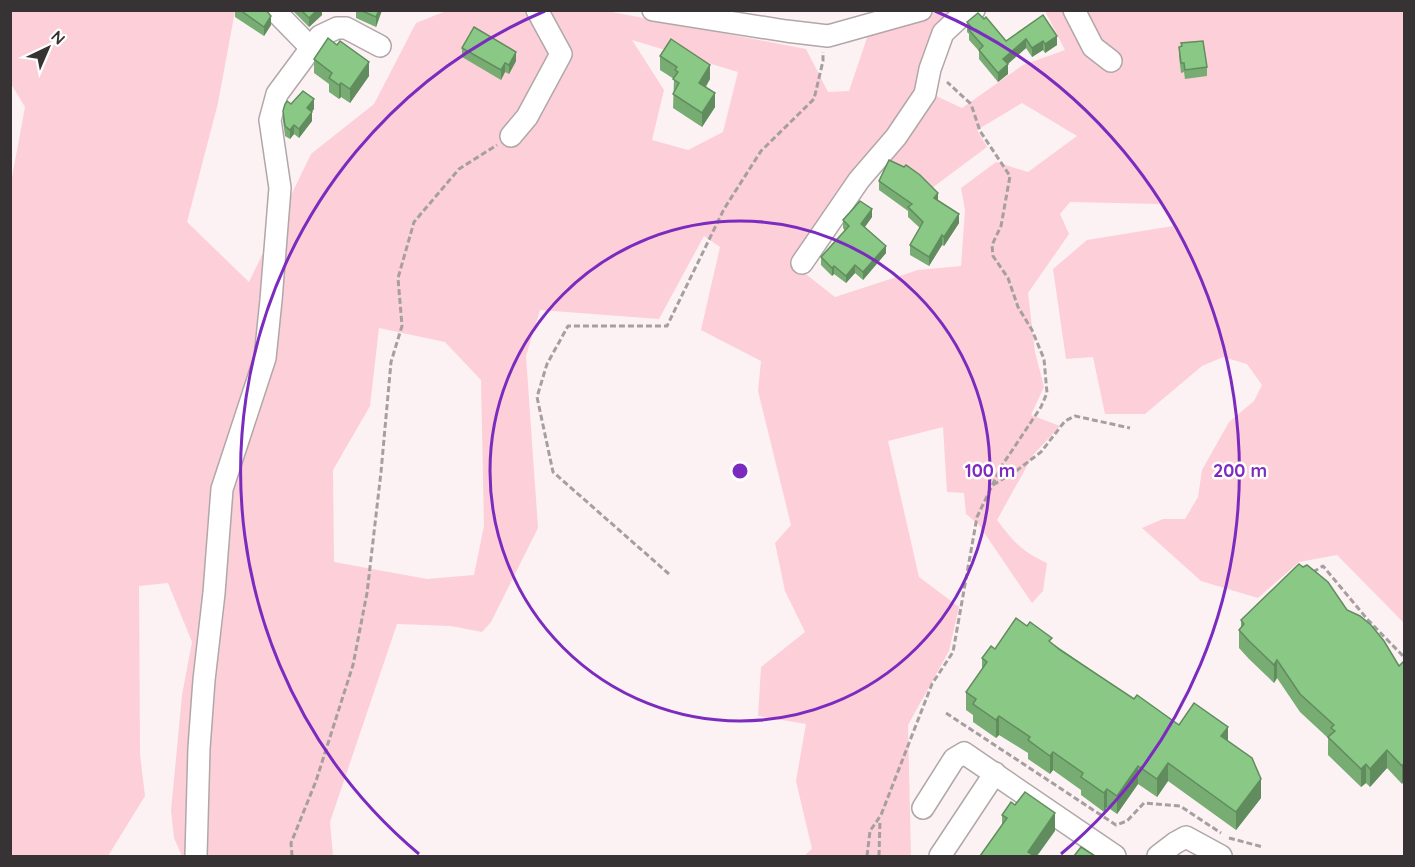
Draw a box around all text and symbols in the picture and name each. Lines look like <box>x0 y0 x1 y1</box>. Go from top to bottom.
north arrow <box>18 18 78 78</box>
text: N <box>47 26 70 48</box>
text: 100 m <box>965 459 1015 482</box>
text: 200 m <box>1213 459 1267 482</box>
centre of rings <box>730 461 750 481</box>

